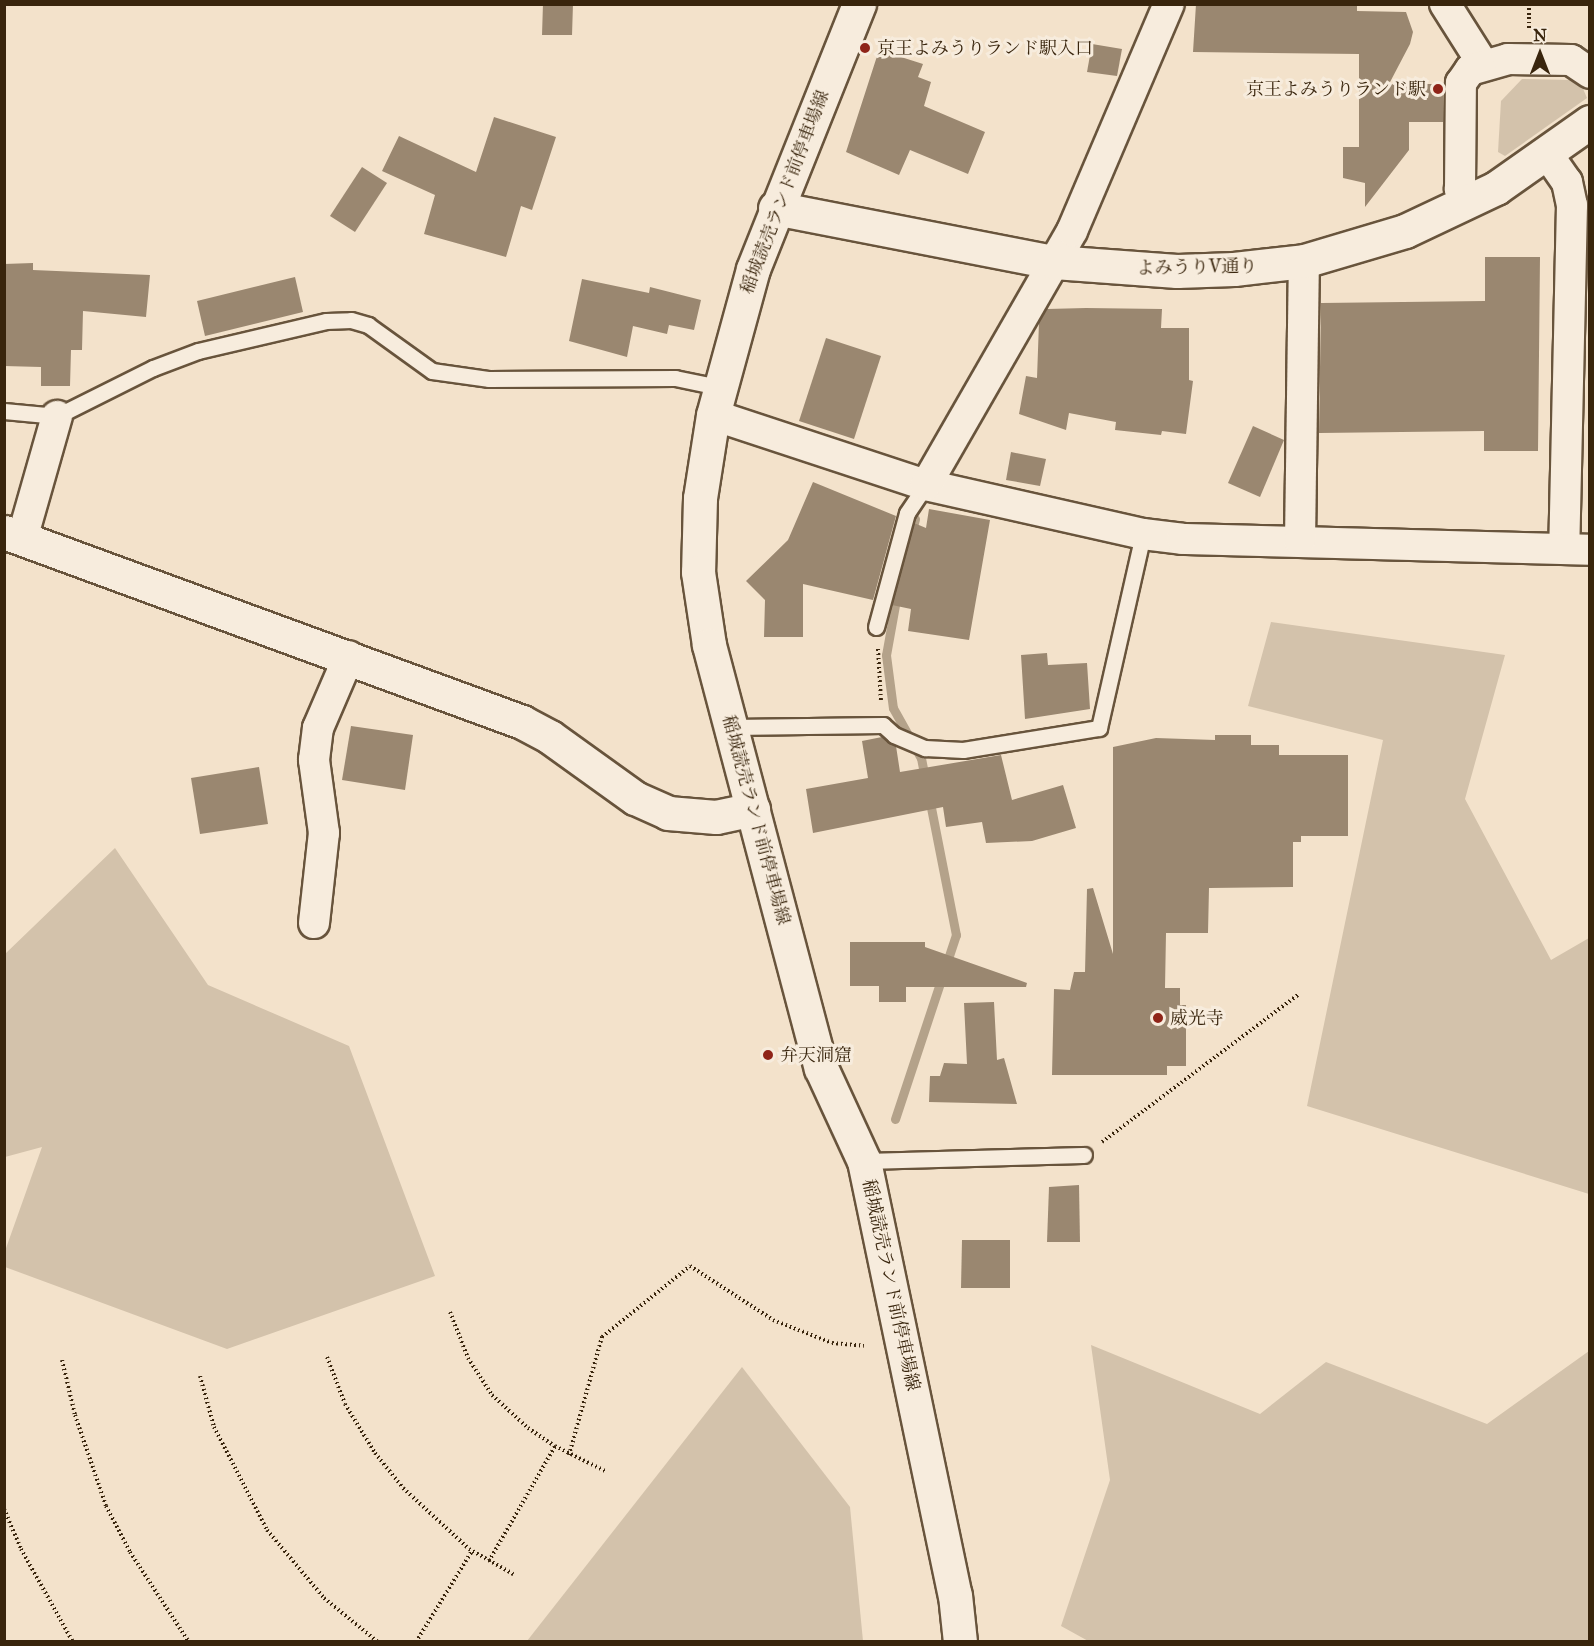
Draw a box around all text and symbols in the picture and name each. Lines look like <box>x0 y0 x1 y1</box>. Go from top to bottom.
north arrow <box>1510 24 1570 84</box>
text: N <box>1533 26 1547 45</box>
place label: 京王よみうりランド駅入口 <box>877 37 1093 59</box>
marker: 京王よみうりランド駅入口 <box>858 41 872 55</box>
place label: 京王よみうりランド駅 <box>1246 78 1426 100</box>
marker: 京王よみうりランド駅 <box>1431 82 1445 96</box>
street label: 稲城読売ランド前停車場線 <box>736 87 834 297</box>
street label: よみうりV通り <box>1137 255 1257 279</box>
street label: 稲城読売ランド前停車場線 <box>718 713 794 927</box>
place label: 威光寺 <box>1170 1007 1224 1029</box>
marker: 威光寺 <box>1151 1011 1165 1025</box>
place label: 弁天洞窟 <box>780 1044 852 1066</box>
marker: 弁天洞窟 <box>761 1048 775 1062</box>
street label: 稲城読売ランド前停車場線 <box>858 1177 924 1393</box>

